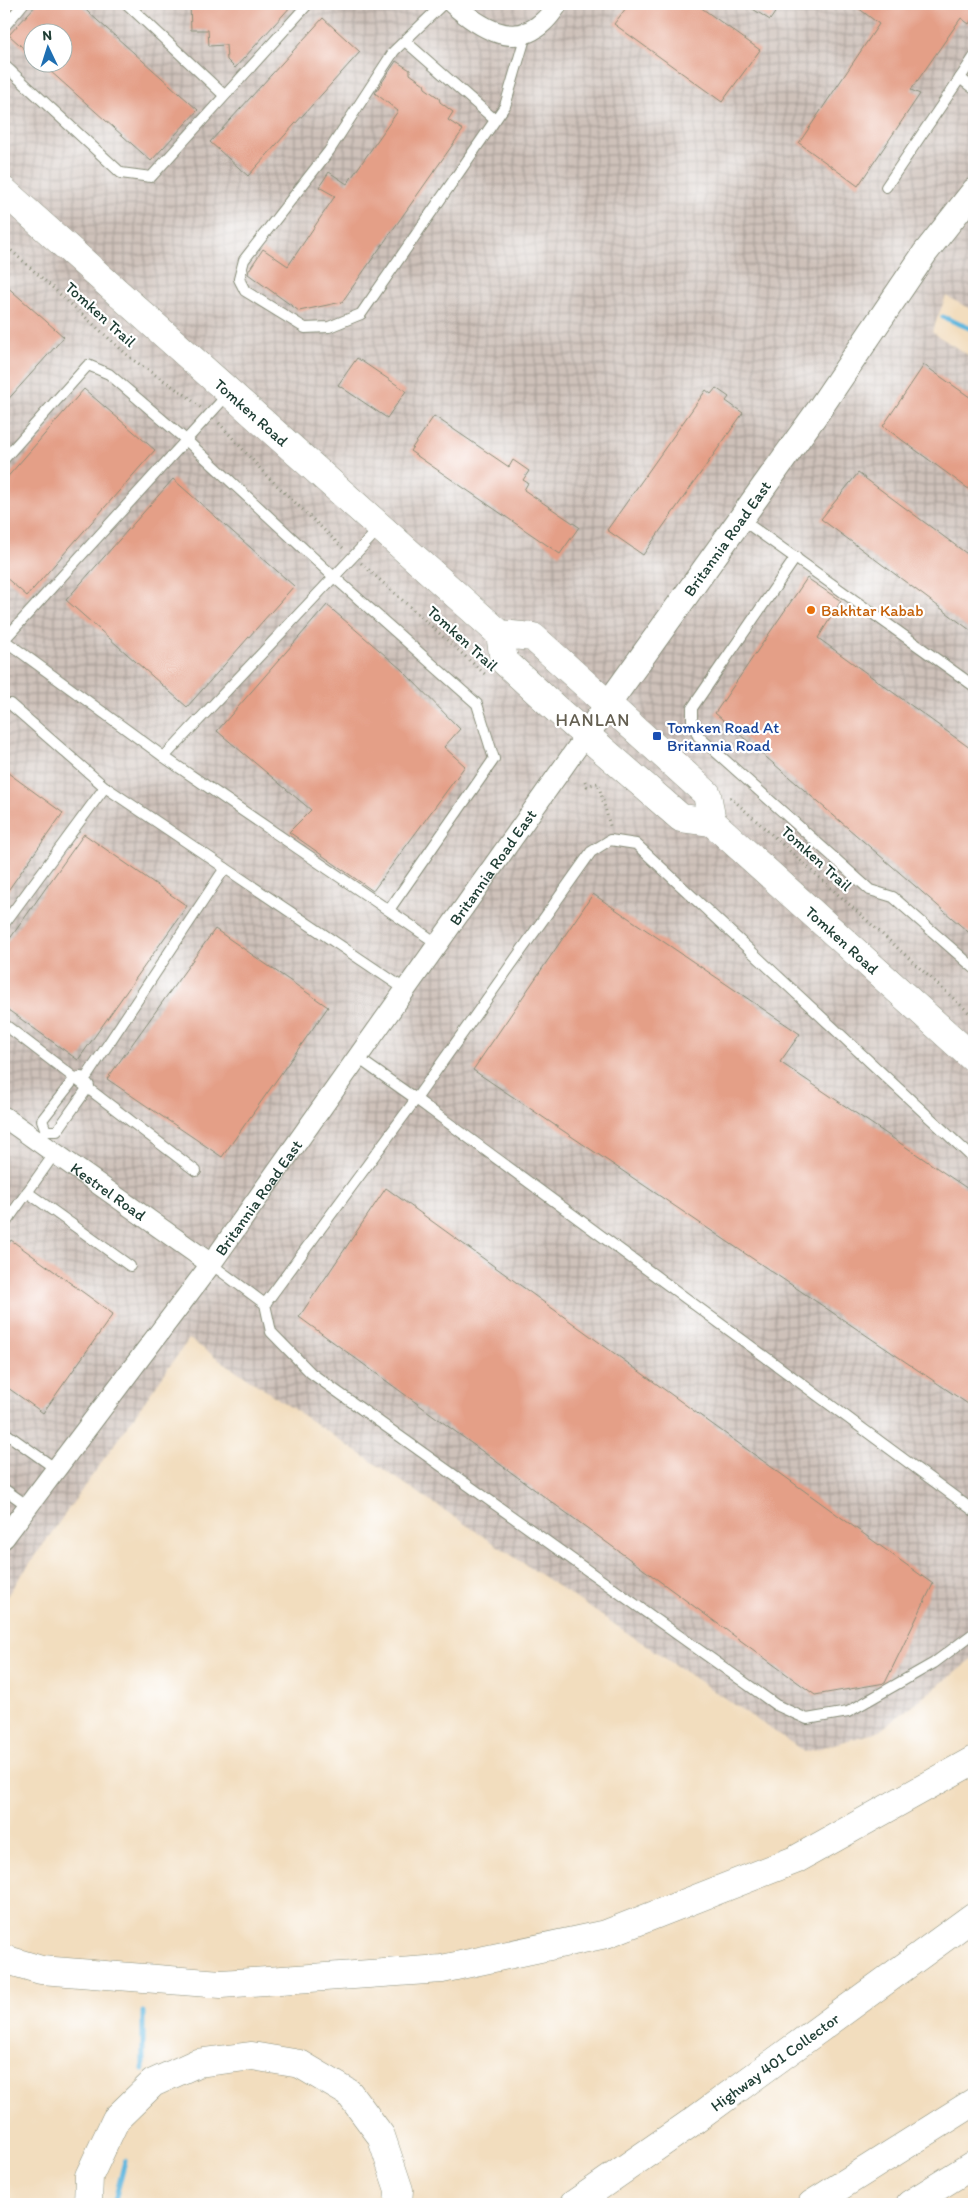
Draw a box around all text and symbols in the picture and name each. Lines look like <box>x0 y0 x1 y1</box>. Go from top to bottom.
north arrow <box>22 22 72 72</box>
text: N <box>42 27 52 44</box>
street label: Tomken Trail <box>61 278 140 351</box>
street label: Tomken Road <box>210 375 292 451</box>
street label: Britannia Road East <box>679 477 775 600</box>
place label: Bakhtar Kabab <box>821 601 924 620</box>
street label: Tomken Trail <box>423 602 502 675</box>
marker: Bakhtar Kabab <box>805 604 817 616</box>
district label: HANLAN <box>556 709 630 731</box>
place label: Tomken Road At Britannia Road <box>667 718 779 755</box>
marker: Tomken Road At Britannia Road <box>651 730 663 742</box>
street label: Britannia Road East <box>445 806 540 929</box>
street label: Tomken Trail <box>777 822 856 895</box>
street label: Tomken Road <box>801 902 883 979</box>
street label: Britannia Road East <box>211 1136 306 1259</box>
street label: Kestrel Road <box>67 1158 150 1225</box>
street label: Highway 401 Collector <box>707 2009 843 2116</box>

